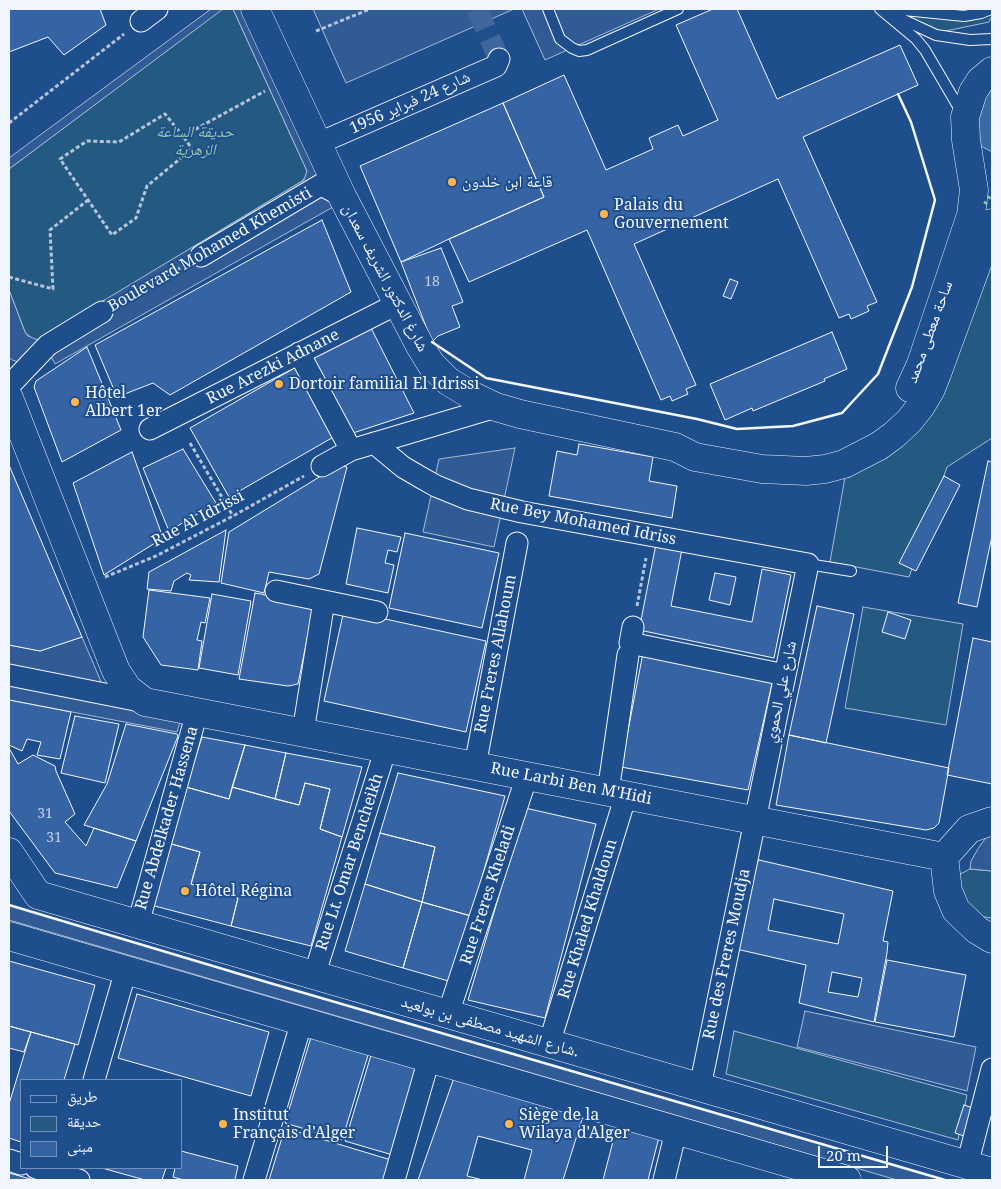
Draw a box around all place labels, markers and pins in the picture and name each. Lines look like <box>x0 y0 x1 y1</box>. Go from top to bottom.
place label: قاعة ابن خلدون <box>462 172 553 192</box>
marker: قاعة ابن خلدون <box>446 176 458 188</box>
place label: Palais du Gouvernement <box>614 195 729 233</box>
marker: Palais du Gouvernement <box>598 208 610 220</box>
place label: Dortoir familial El Idrissi <box>289 374 479 394</box>
marker: Dortoir familial El Idrissi <box>273 378 285 390</box>
place label: Hôtel Albert 1er <box>85 383 162 421</box>
marker: Hôtel Albert 1er <box>69 396 81 408</box>
place label: Hôtel Régina <box>195 881 292 901</box>
marker: Hôtel Régina <box>179 885 191 897</box>
place label: Institut Français d'Alger <box>233 1105 355 1143</box>
place label: Siège de la Wilaya d'Alger <box>519 1105 630 1143</box>
marker: Institut Français d'Alger <box>217 1118 229 1130</box>
marker: Siège de la Wilaya d'Alger <box>503 1118 515 1130</box>

